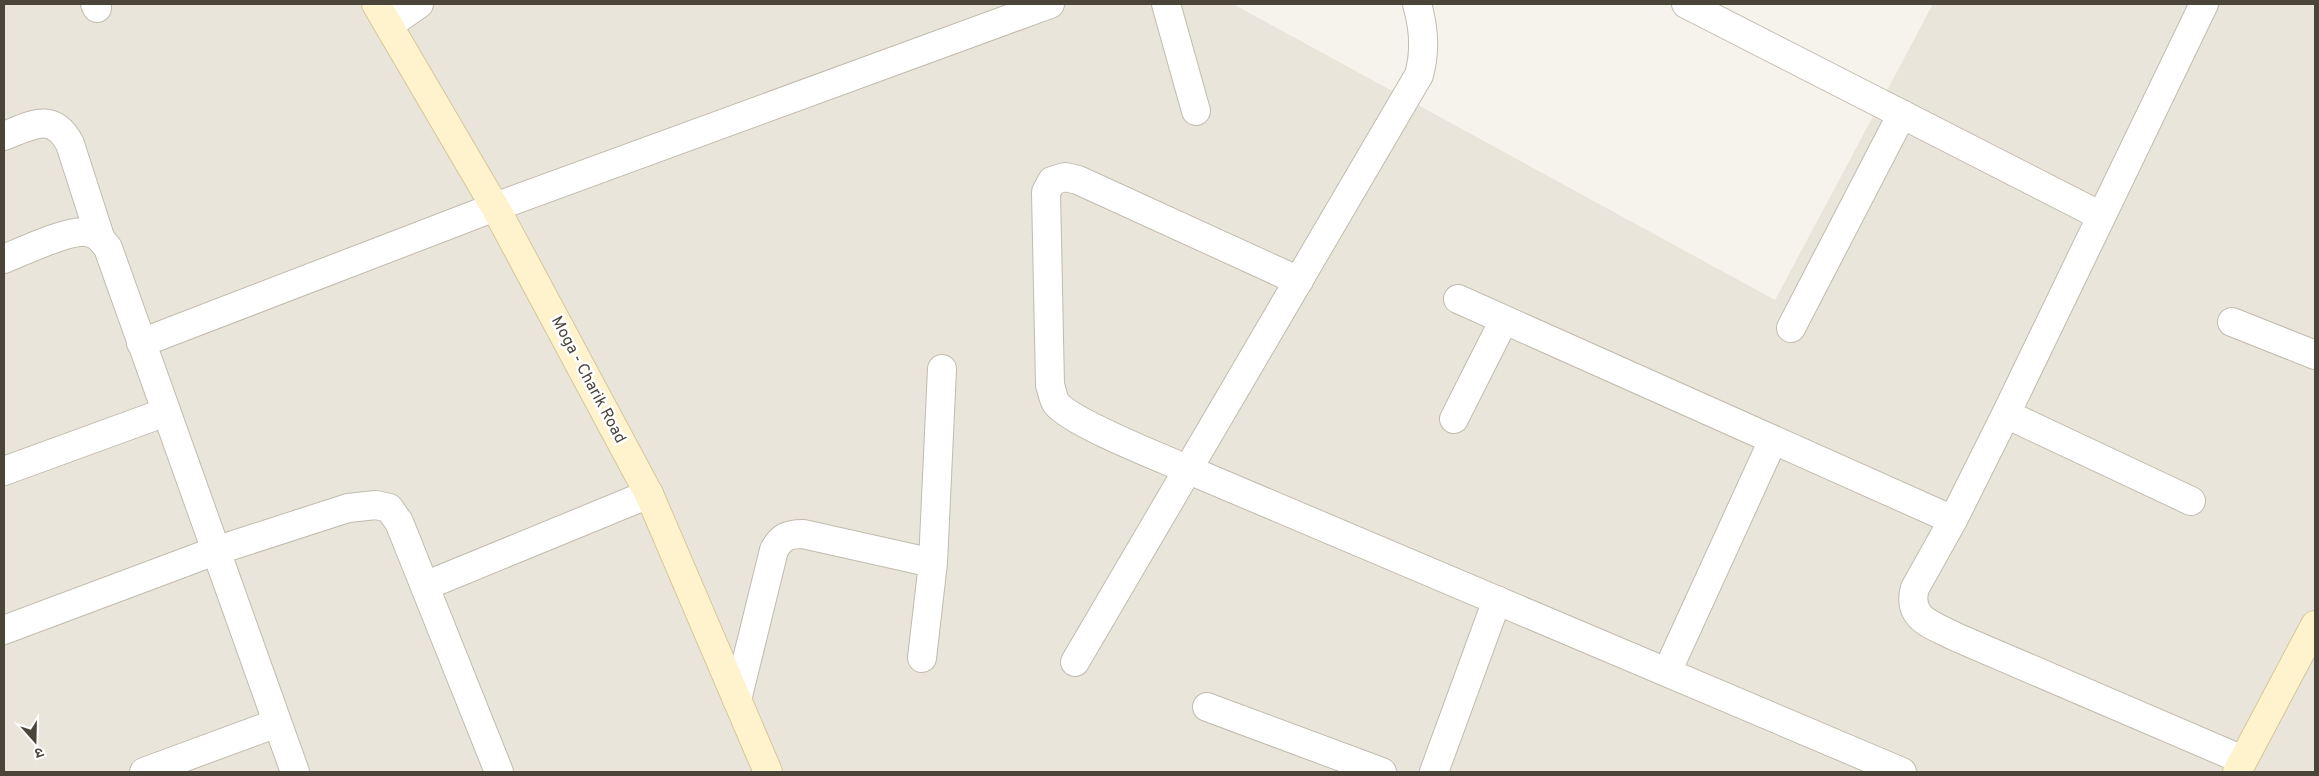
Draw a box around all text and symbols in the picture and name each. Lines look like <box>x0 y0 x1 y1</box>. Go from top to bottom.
street label: Moga - Charik Road <box>546 313 630 447</box>
north arrow <box>10 716 60 766</box>
text: उ <box>31 742 46 761</box>

